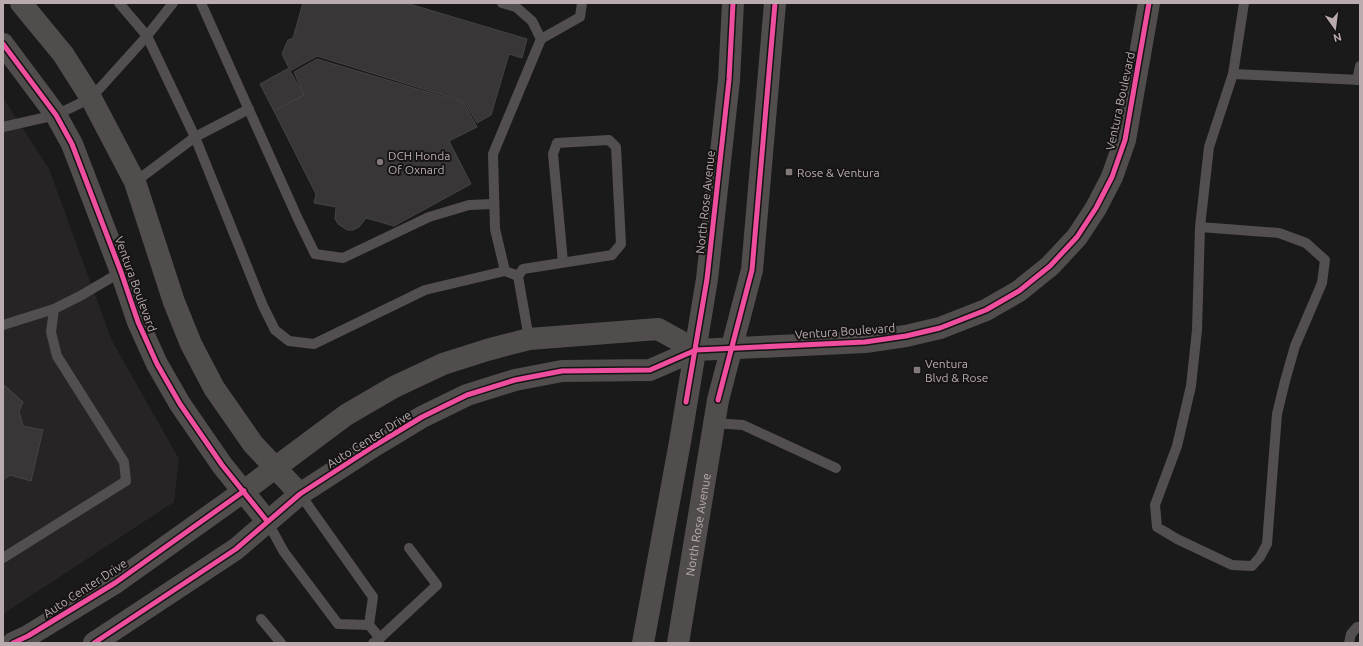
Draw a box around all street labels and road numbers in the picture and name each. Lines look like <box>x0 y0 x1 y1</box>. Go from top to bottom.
street label: Ventura Boulevard <box>1103 50 1137 152</box>
street label: North Rose Avenue <box>693 150 717 254</box>
street label: Ventura Boulevard <box>113 235 159 333</box>
street label: Ventura Boulevard <box>794 321 896 341</box>
street label: Auto Center Drive <box>324 408 414 470</box>
street label: North Rose Avenue <box>683 472 712 577</box>
street label: Auto Center Drive <box>41 556 129 620</box>

